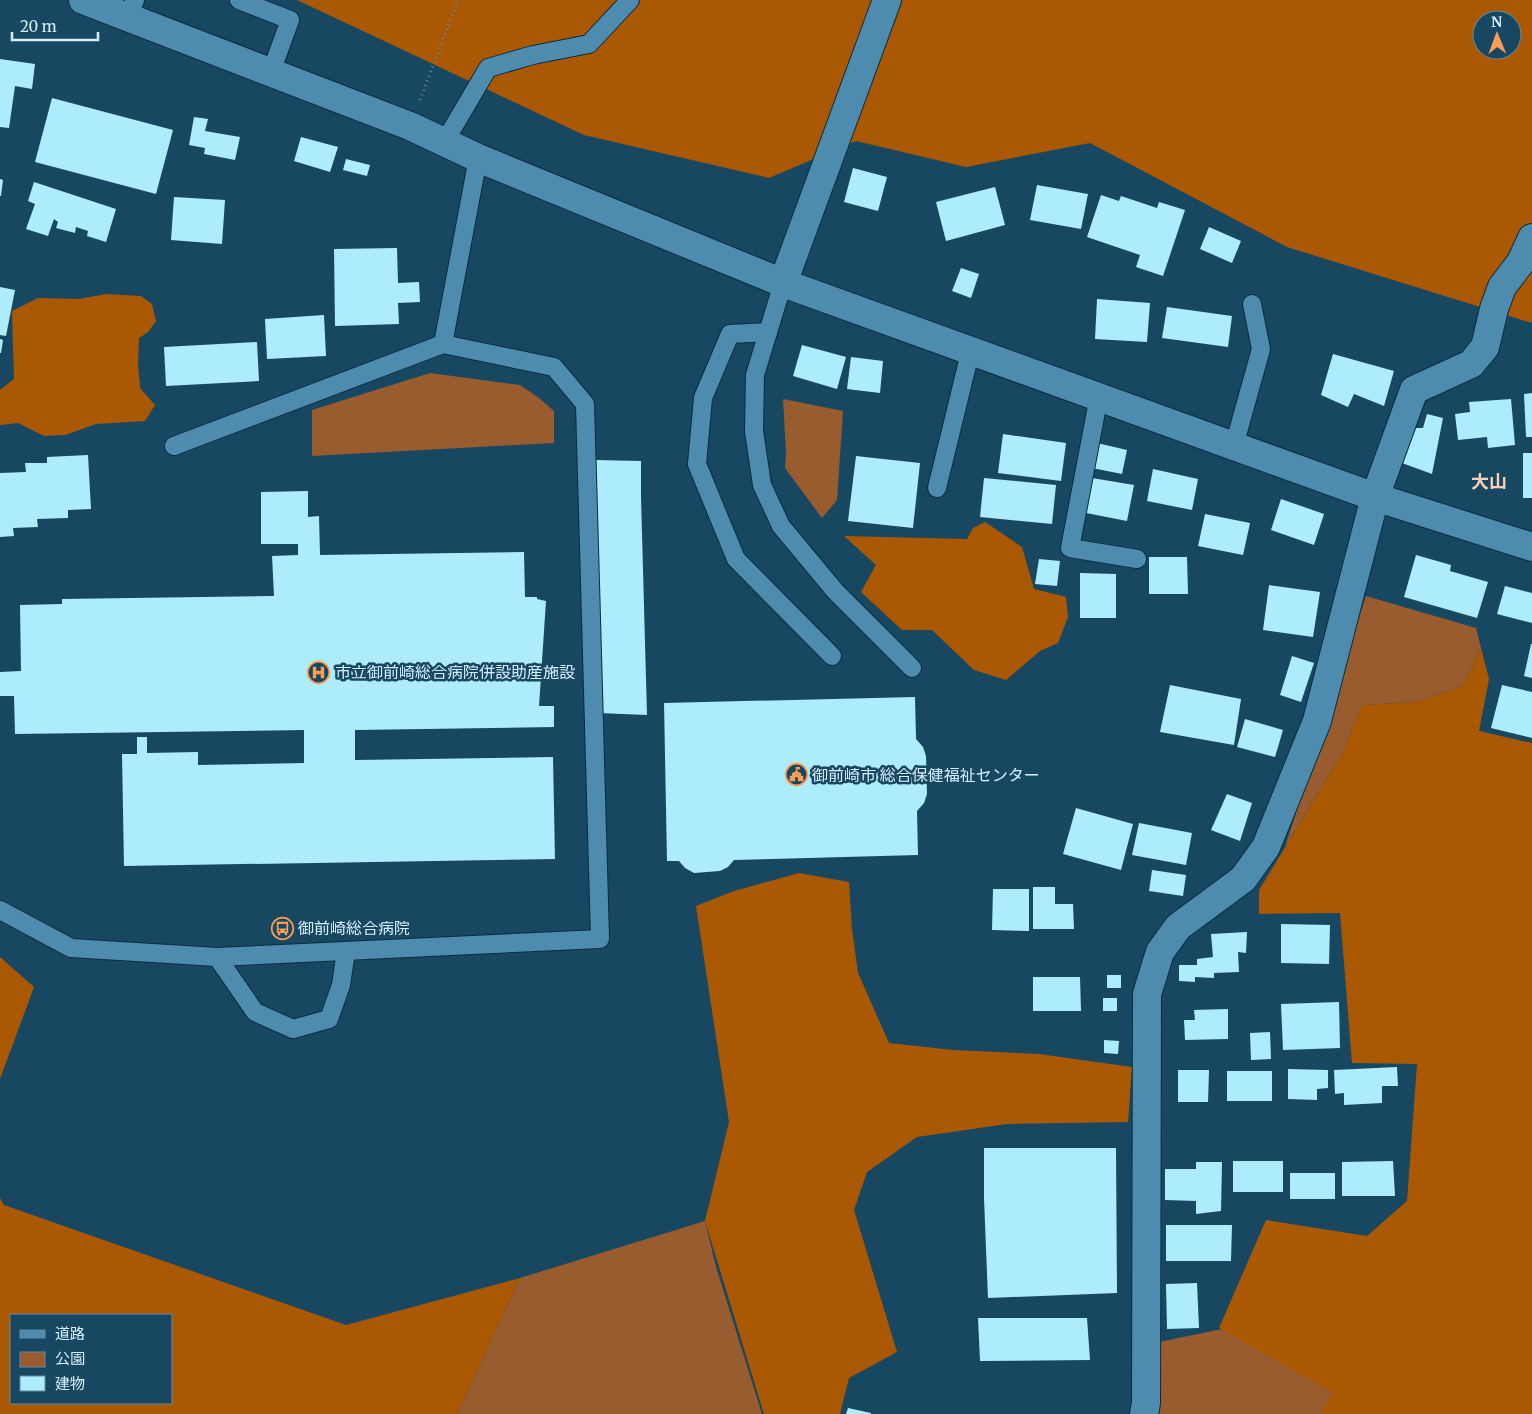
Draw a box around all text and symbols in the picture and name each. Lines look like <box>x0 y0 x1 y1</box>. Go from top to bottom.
scale bar <box>12 10 99 42</box>
north arrow <box>1472 10 1522 60</box>
text: N <box>1491 13 1502 31</box>
text: 20 m <box>20 17 57 36</box>
district label: 大山 <box>1471 470 1507 493</box>
hospital icon: 市立御前崎総合病院併設助産施設 <box>307 660 331 684</box>
place label: 市立御前崎総合病院併設助産施設 <box>335 662 575 682</box>
public building icon: 御前崎市 総合保健福祉センター <box>784 763 808 787</box>
place label: 御前崎市 総合保健福祉センター <box>812 765 1040 785</box>
bus stop icon: 御前崎総合病院 <box>270 916 294 940</box>
place label: 御前崎総合病院 <box>298 918 410 938</box>
legend <box>10 1314 172 1404</box>
text: 道路 <box>55 1324 85 1343</box>
text: 公園 <box>55 1349 85 1368</box>
text: 建物 <box>55 1374 85 1393</box>

